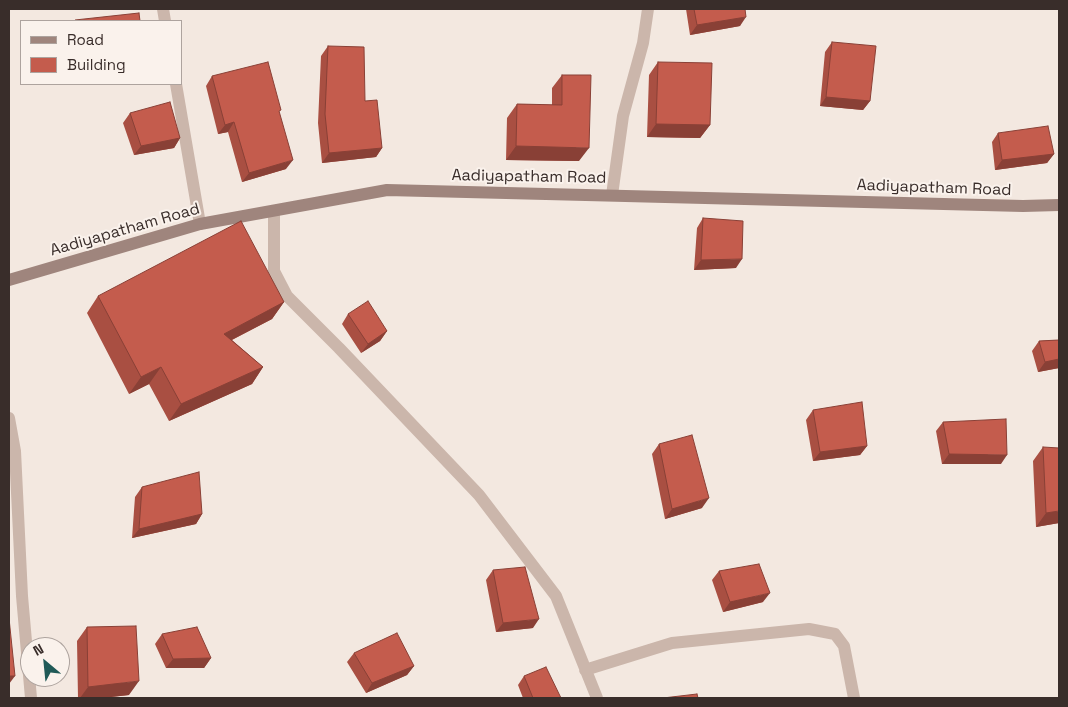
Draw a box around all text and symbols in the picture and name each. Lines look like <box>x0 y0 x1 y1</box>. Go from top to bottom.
legend <box>20 20 182 85</box>
text: Road <box>67 30 104 49</box>
text: Building <box>67 55 126 74</box>
street label: Aadiyapatham Road <box>451 166 607 188</box>
street label: Aadiyapatham Road <box>856 176 1012 200</box>
street label: Aadiyapatham Road <box>48 199 202 261</box>
north arrow <box>20 637 70 687</box>
text: N <box>30 639 47 660</box>

